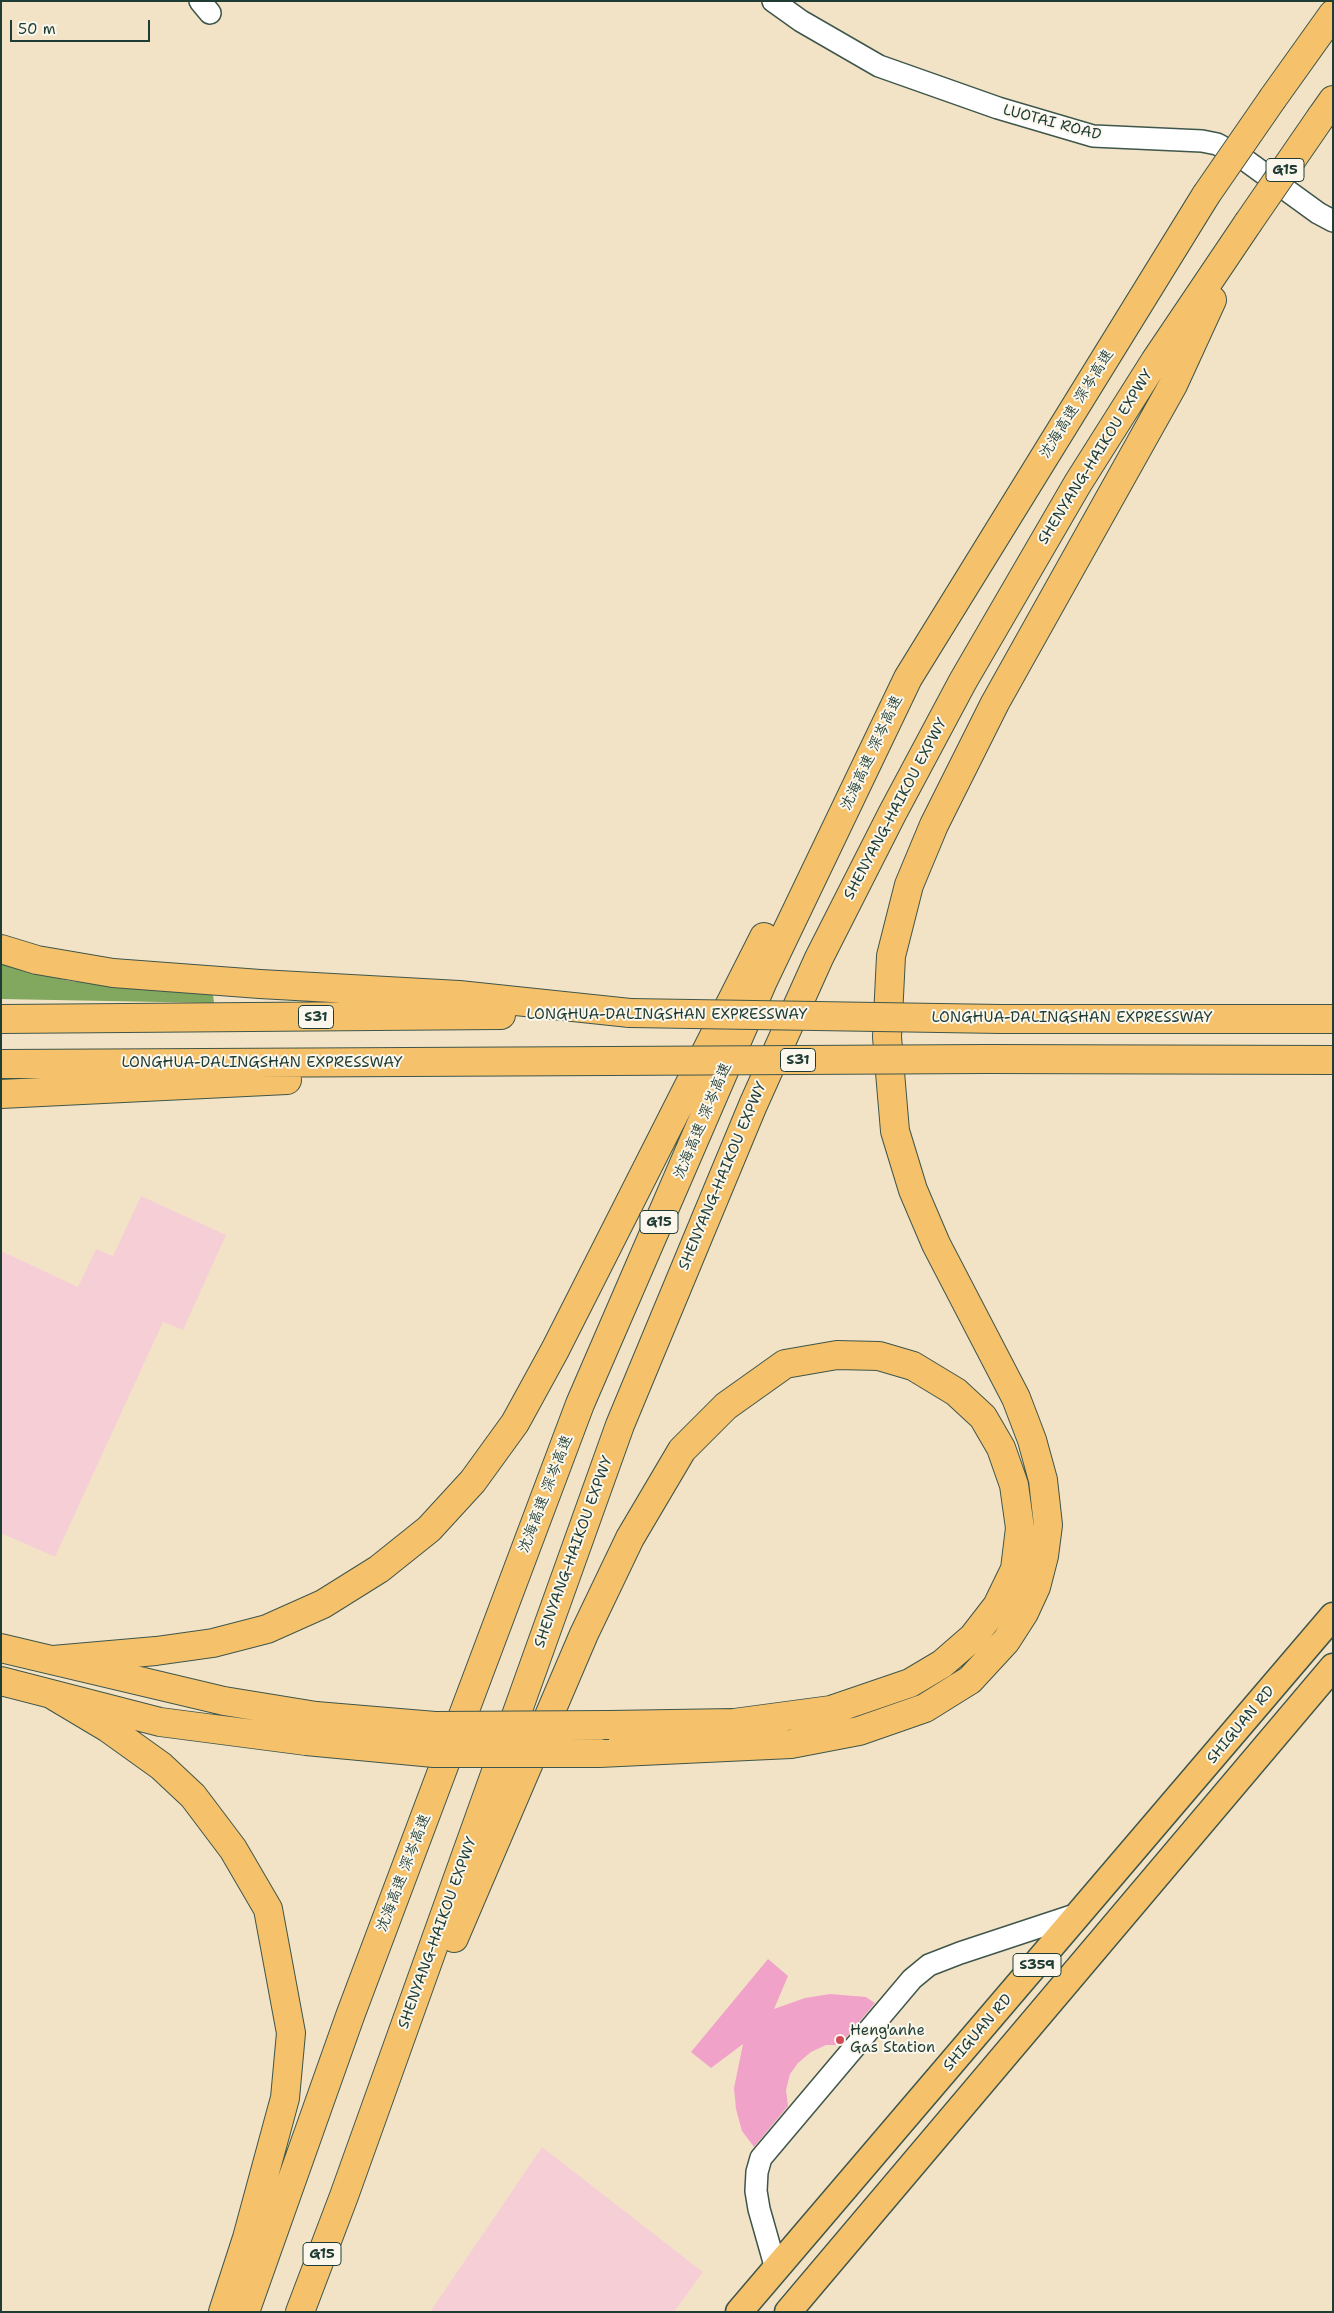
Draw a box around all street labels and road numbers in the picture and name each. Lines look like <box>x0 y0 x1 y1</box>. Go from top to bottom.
street label: LUOTAI ROAD <box>1001 101 1103 145</box>
road number: G15 <box>1266 158 1304 182</box>
street label: 沈海高速 深岑高速 <box>1036 346 1118 462</box>
street label: SHENYANG-HAIKOU EXPWY <box>1035 366 1157 548</box>
street label: 沈海高速 深岑高速 <box>837 693 907 813</box>
street label: SHENYANG-HAIKOU EXPWY <box>840 715 952 903</box>
road number: S31 <box>298 1006 334 1028</box>
street label: LONGHUA-DALINGSHAN EXPRESSWAY <box>526 1006 808 1024</box>
street label: LONGHUA-DALINGSHAN EXPRESSWAY <box>931 1009 1213 1027</box>
road number: S31 <box>780 1048 816 1072</box>
street label: LONGHUA-DALINGSHAN EXPRESSWAY <box>121 1054 403 1072</box>
street label: 沈海高速 深岑高速 <box>670 1060 736 1182</box>
street label: SHENYANG-HAIKOU EXPWY <box>675 1079 771 1273</box>
road number: G15 <box>640 1210 678 1234</box>
street label: 沈海高速 深岑高速 <box>515 1432 577 1556</box>
street label: SHENYANG-HAIKOU EXPWY <box>531 1454 617 1650</box>
street label: SHIGUAN RD <box>1203 1682 1279 1768</box>
street label: 沈海高速 深岑高速 <box>373 1811 435 1935</box>
street label: SHENYANG-HAIKOU EXPWY <box>395 1835 481 2031</box>
road number: S359 <box>1013 1954 1061 1976</box>
street label: SHIGUAN RD <box>940 1991 1016 2075</box>
road number: G15 <box>303 2242 341 2266</box>

